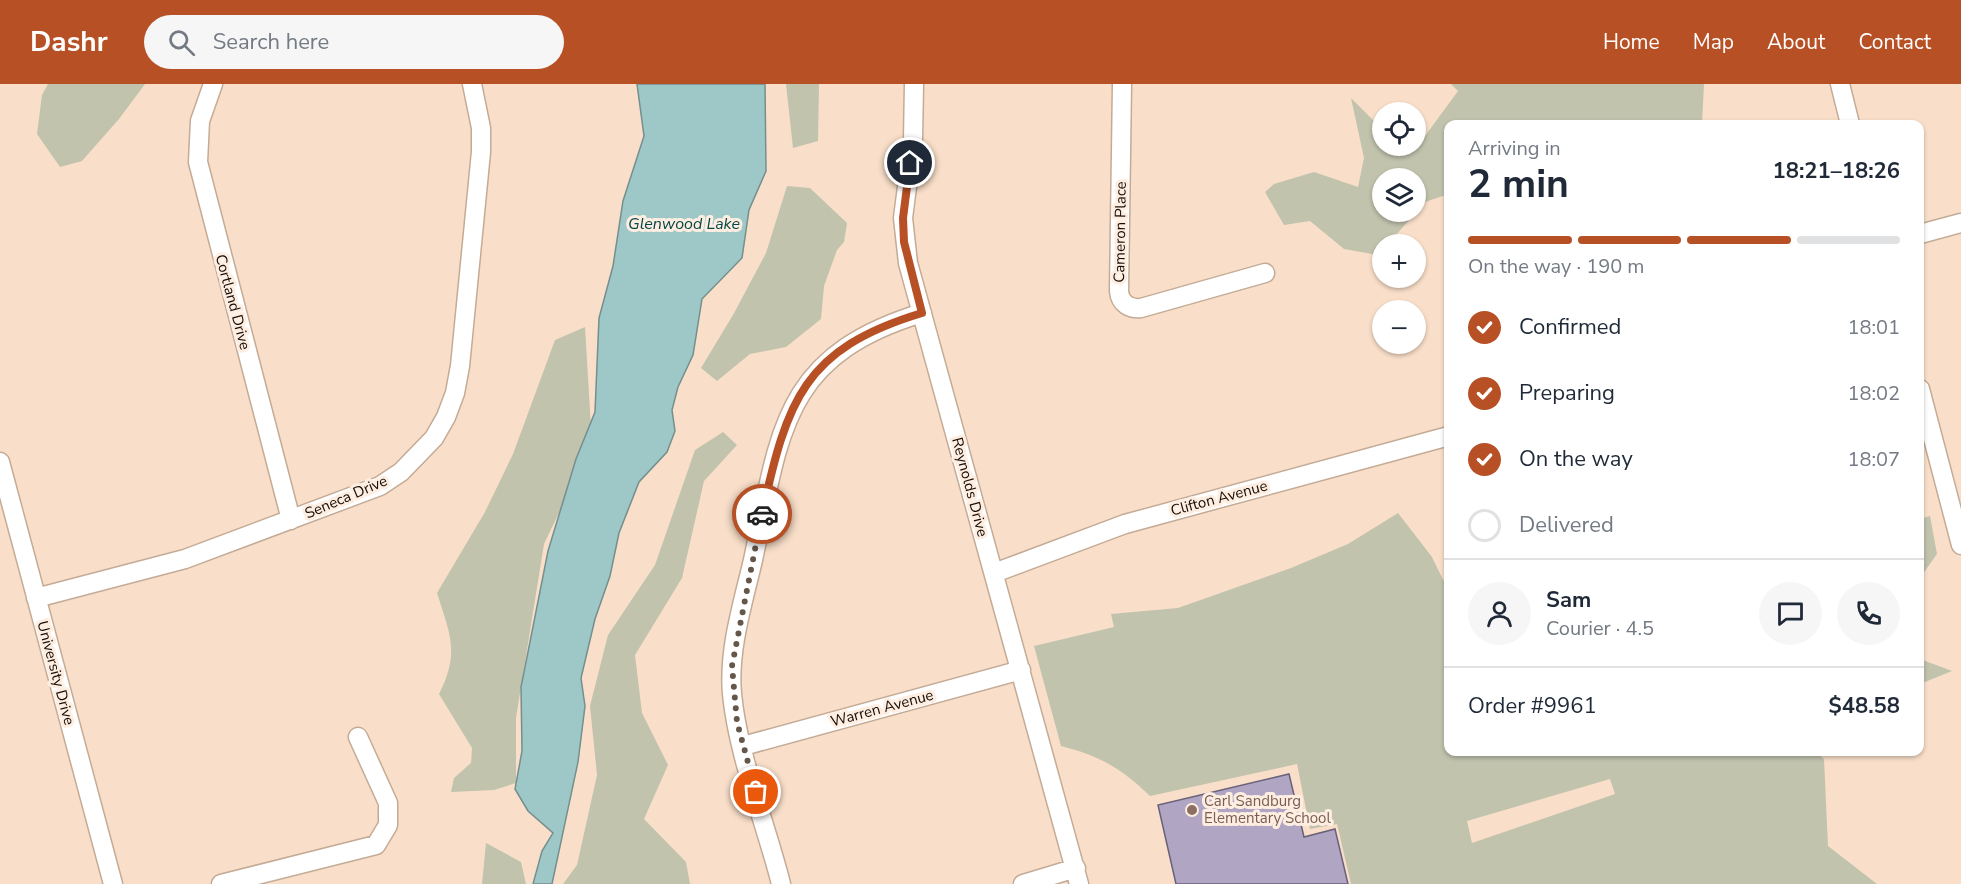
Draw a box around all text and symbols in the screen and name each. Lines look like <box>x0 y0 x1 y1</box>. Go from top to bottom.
search box <box>144 15 564 69</box>
text: Dashr <box>30 23 108 61</box>
icon: search <box>165 26 198 59</box>
text: Search here <box>213 27 329 57</box>
text: Home <box>1603 28 1660 56</box>
text: Map <box>1693 28 1734 56</box>
text: About <box>1767 28 1825 56</box>
text: Contact <box>1858 28 1931 56</box>
map controls <box>1372 102 1426 354</box>
button: locate <box>1372 102 1426 156</box>
text: Arriving in <box>1468 135 1561 162</box>
pin <box>884 137 935 188</box>
icon: home <box>893 146 926 179</box>
text: 18:21–18:26 <box>1772 156 1900 186</box>
text: 2 min <box>1468 158 1569 211</box>
button: layers <box>1372 168 1426 222</box>
street label: Cameron Place <box>1109 181 1131 283</box>
water label: Glenwood Lake <box>628 213 740 235</box>
button: + <box>1372 234 1426 288</box>
street label: Cortland Drive <box>211 252 255 352</box>
text: On the way · 190 m <box>1468 253 1644 280</box>
button: − <box>1372 300 1426 354</box>
icon: check <box>1468 311 1501 344</box>
text: Confirmed <box>1519 312 1621 342</box>
text: 18:01 <box>1847 314 1900 341</box>
icon: check <box>1468 377 1501 410</box>
text: Preparing <box>1519 378 1615 408</box>
text: 18:02 <box>1847 380 1900 407</box>
street label: Reynolds Drive <box>947 435 993 539</box>
icon: check <box>1468 443 1501 476</box>
text: On the way <box>1519 444 1633 474</box>
text: 18:07 <box>1847 446 1900 473</box>
street label: Seneca Drive <box>302 471 390 523</box>
street label: Clifton Avenue <box>1168 475 1270 521</box>
courier <box>732 484 792 544</box>
icon: car <box>746 498 779 531</box>
text: Delivered <box>1519 510 1614 540</box>
button: person <box>1468 582 1531 645</box>
button: chat <box>1759 582 1822 645</box>
button: phone <box>1837 582 1900 645</box>
text: Sam <box>1546 585 1591 615</box>
text: Courier · 4.5 <box>1546 615 1654 642</box>
street label: University Drive <box>32 619 80 727</box>
street label: Warren Avenue <box>828 685 936 731</box>
text: Order #9961 <box>1468 691 1597 721</box>
text: $48.58 <box>1829 691 1900 721</box>
pin <box>730 766 781 817</box>
icon: bag <box>739 775 772 808</box>
place label: Carl Sandburg Elementary School <box>1204 791 1331 828</box>
marker: Carl Sandburg Elementary School <box>1185 803 1199 817</box>

